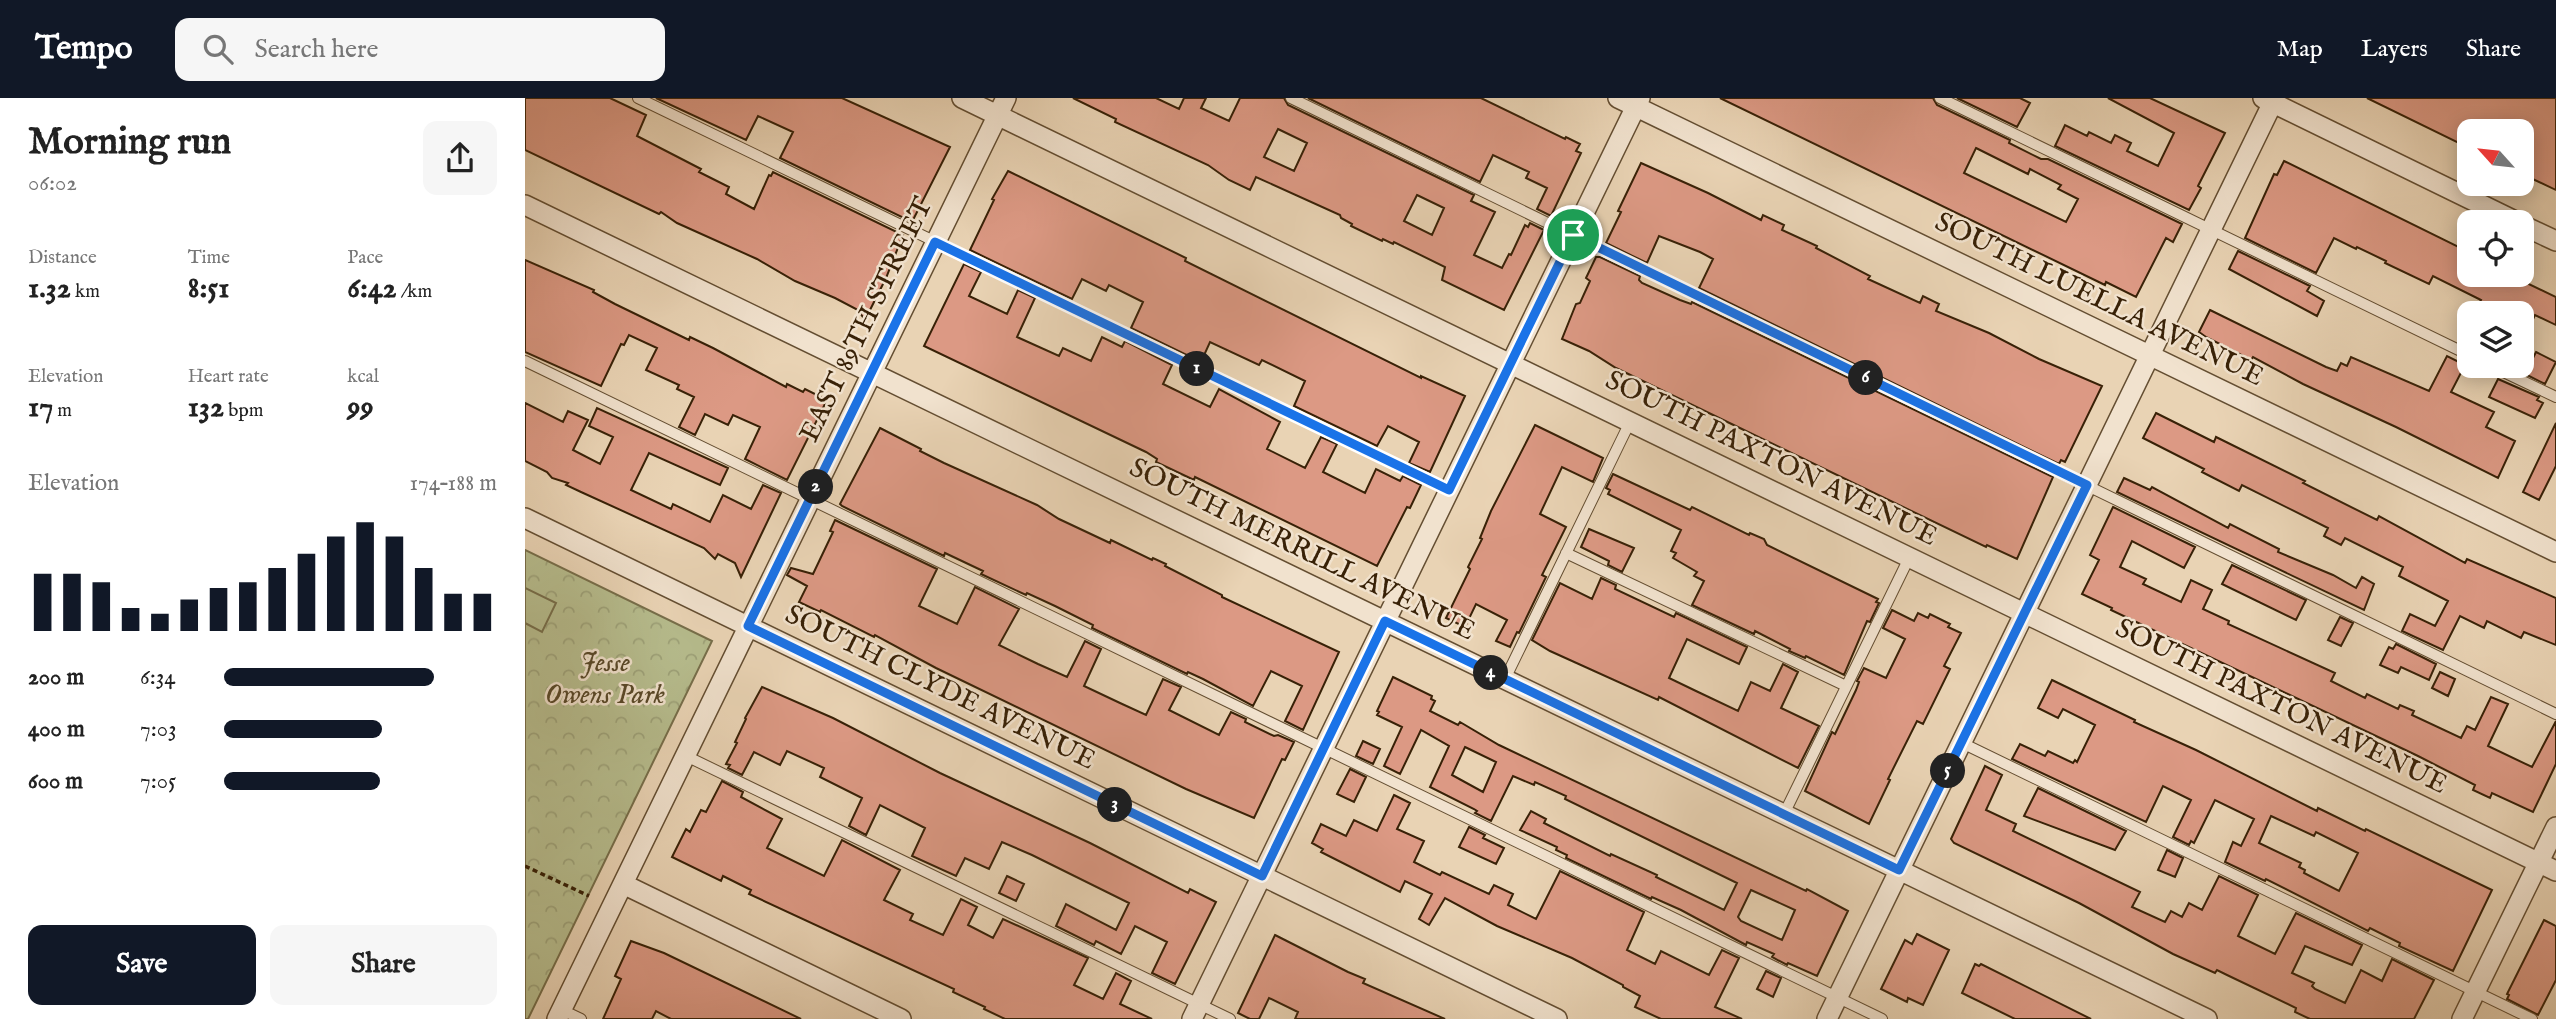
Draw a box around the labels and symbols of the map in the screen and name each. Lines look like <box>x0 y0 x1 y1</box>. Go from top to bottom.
north arrow <box>2457 119 2534 196</box>
street label: EAST 89TH STREET <box>793 191 942 448</box>
pin <box>1543 205 1603 265</box>
street label: SOUTH LUELLA AVENUE <box>1929 205 2269 395</box>
pin: 1 <box>1179 352 1215 386</box>
pin: 6 <box>1849 360 1883 396</box>
street label: SOUTH PAXTON AVENUE <box>1599 363 1943 555</box>
street label: SOUTH MERRILL AVENUE <box>1123 451 1481 649</box>
pin: 2 <box>799 470 833 504</box>
street label: SOUTH CLYDE AVENUE <box>779 598 1101 778</box>
street label: SOUTH PAXTON AVENUE <box>2109 611 2453 803</box>
park label: Jesse Owens Park <box>545 646 665 713</box>
pin: 4 <box>1473 656 1509 690</box>
pin: 5 <box>1931 754 1965 788</box>
pin: 3 <box>1097 788 1133 822</box>

